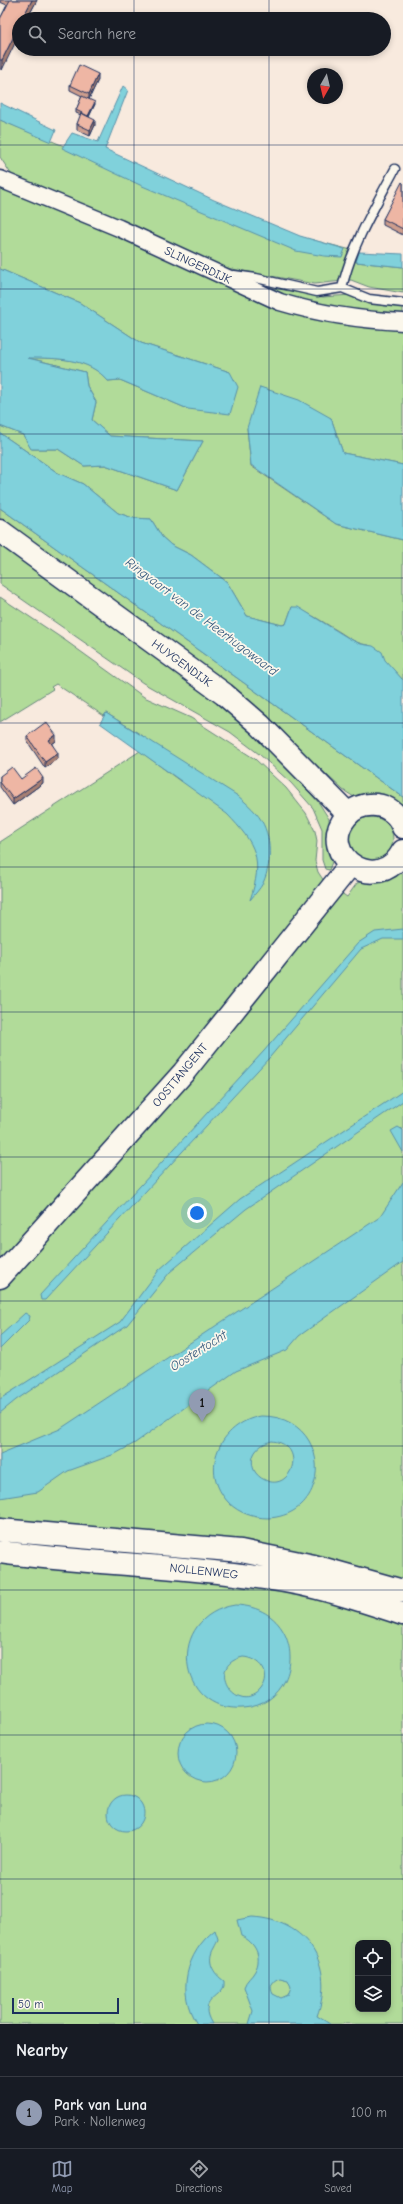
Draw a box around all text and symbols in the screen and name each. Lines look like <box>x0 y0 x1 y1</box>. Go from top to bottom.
search box <box>12 12 391 56</box>
icon: search <box>26 23 48 45</box>
text: Search here <box>58 25 136 43</box>
north arrow <box>307 68 343 104</box>
street label: SLINGERDIJK <box>162 243 234 287</box>
water label: Ringvaart van de Heerhugowaard <box>123 554 282 679</box>
street label: HUYGENDIJK <box>149 636 215 690</box>
street label: OOSTTANGENT <box>149 1040 211 1110</box>
your location <box>187 1203 207 1223</box>
water label: Oostertocht <box>167 1327 230 1374</box>
pin: 1 <box>189 1389 215 1422</box>
street label: NOLLENWEG <box>169 1560 239 1582</box>
map controls <box>355 1940 391 2012</box>
button: locate <box>355 1940 391 1976</box>
button: layers <box>355 1976 391 2012</box>
scale bar <box>12 1996 119 2015</box>
text: 50 m <box>18 1998 43 2011</box>
text: Nearby <box>16 2041 67 2060</box>
text: Park van Luna <box>54 2096 147 2114</box>
text: 1 <box>26 2105 32 2120</box>
text: 100 m <box>351 2105 387 2120</box>
text: Park · Nollenweg <box>54 2114 146 2129</box>
tab: Map <box>51 2158 73 2195</box>
tab: Directions <box>175 2158 222 2195</box>
tab: Saved <box>324 2158 352 2195</box>

